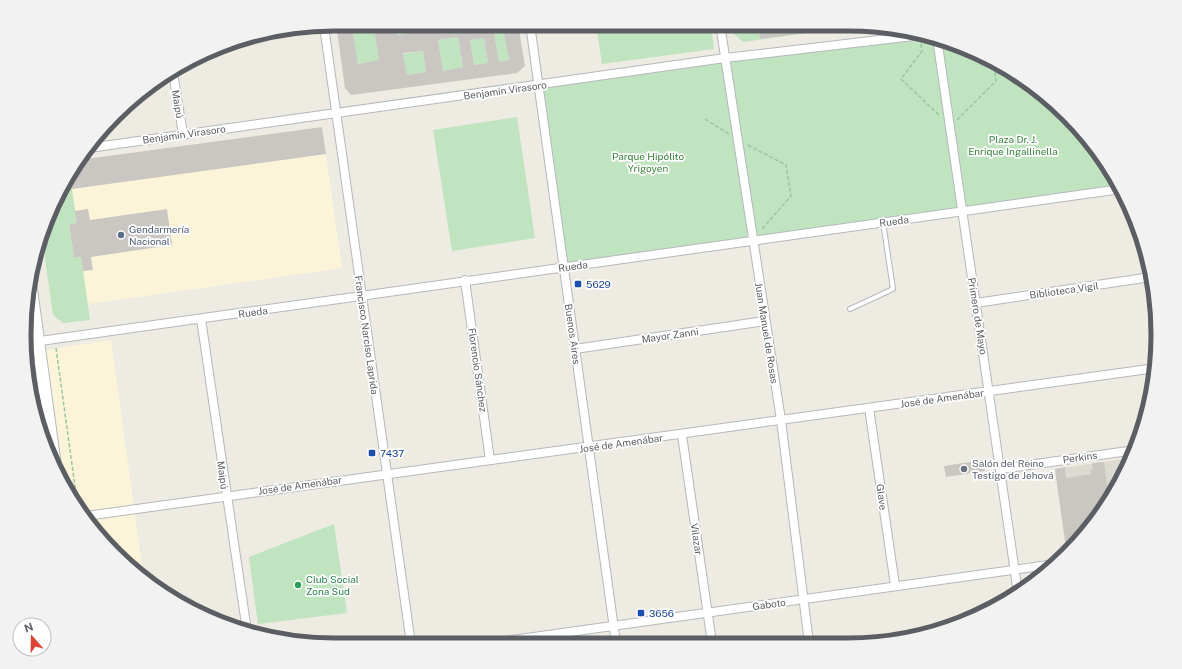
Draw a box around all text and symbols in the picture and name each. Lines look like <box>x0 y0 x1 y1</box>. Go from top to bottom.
street label: Benjamín Virasoro <box>463 78 548 102</box>
street label: Maipú <box>170 89 186 119</box>
street label: Benjamín Virasoro <box>142 122 227 146</box>
park label: Plaza Dr. J. Enrique Ingallinella <box>968 133 1058 157</box>
park label: Parque Hipólito Yrigoyen <box>612 150 684 174</box>
street label: Rueda <box>879 213 909 229</box>
place label: Gendarmería Nacional <box>129 223 189 247</box>
marker: Gendarmería Nacional <box>116 230 126 240</box>
street label: Rueda <box>557 258 589 274</box>
street label: Francisco Narciso Laprida <box>353 275 381 395</box>
street label: Primero de Mayo <box>966 277 990 356</box>
place label: 5629 <box>586 278 611 290</box>
marker: 5629 <box>573 279 583 289</box>
street label: Biblioteca Vigil <box>1029 279 1099 301</box>
street label: Juan Manuel de Rosas <box>753 282 781 384</box>
street label: Buenos Aires <box>563 303 583 365</box>
street label: Rueda <box>237 304 269 320</box>
street label: Mayor Zanni <box>641 325 699 345</box>
street label: Florencio Sánchez <box>466 327 490 413</box>
street label: José de Amenábar <box>899 386 985 410</box>
street label: José de Amenábar <box>578 431 664 455</box>
place label: 7437 <box>380 447 404 459</box>
marker: 7437 <box>367 448 377 458</box>
street label: Perkins <box>1062 449 1098 465</box>
place label: Salón del Reino Testigo de Jehová <box>972 457 1053 481</box>
street label: Maipú <box>215 460 231 490</box>
marker: Salón del Reino Testigo de Jehová <box>959 464 969 474</box>
street label: José de Amenábar <box>257 473 343 497</box>
street label: Glave <box>874 483 890 511</box>
street label: Vilazar <box>689 522 705 556</box>
place label: Club Social Zona Sud <box>306 573 359 597</box>
marker: Club Social Zona Sud <box>293 580 303 590</box>
street label: Gaboto <box>751 596 787 612</box>
place label: 3656 <box>649 607 674 619</box>
marker: 3656 <box>636 608 646 618</box>
north arrow <box>12 617 52 657</box>
text: N <box>22 620 35 635</box>

